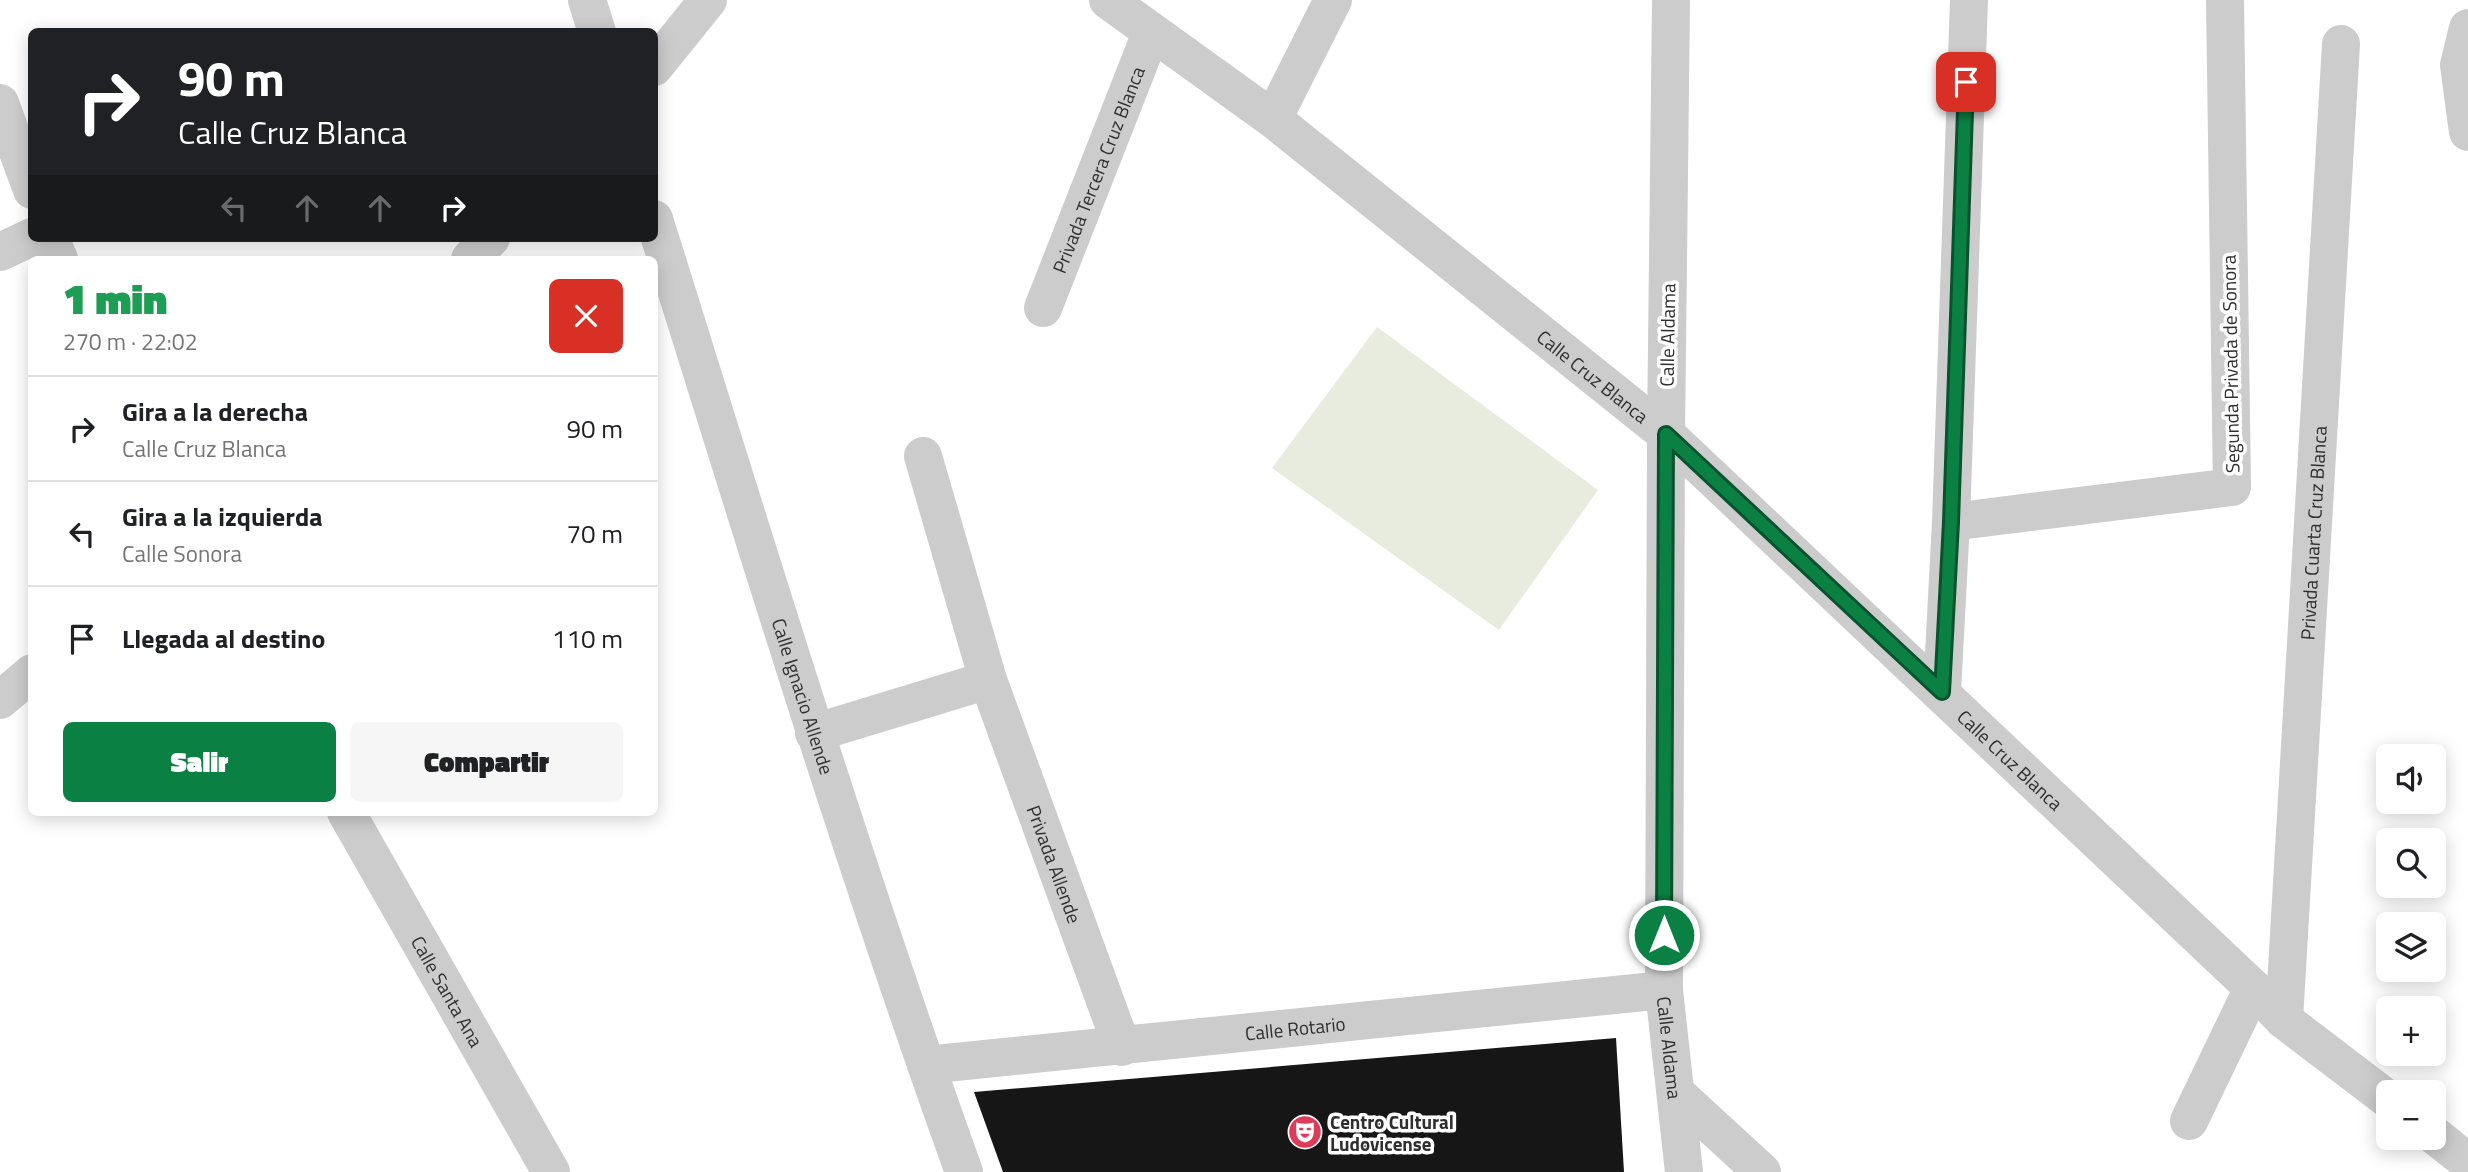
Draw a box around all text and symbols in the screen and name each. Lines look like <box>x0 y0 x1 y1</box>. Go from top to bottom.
text: 90 m <box>178 40 285 115</box>
pin <box>1936 52 1996 112</box>
icon: right <box>63 56 154 147</box>
street label: Privada Tercera Cruz Blanca <box>1044 61 1151 277</box>
icon: arrive <box>1947 63 1985 101</box>
text: Calle Cruz Blanca <box>178 108 407 156</box>
icon: left <box>215 189 253 227</box>
icon: ahead <box>288 189 326 227</box>
icon: ahead <box>361 189 399 227</box>
icon: right <box>434 189 472 227</box>
street label: Segunda Privada de Sonora <box>2214 254 2246 473</box>
text: 1 min <box>63 266 167 330</box>
button: close <box>549 279 623 353</box>
street label: Calle Aldama <box>1652 283 1682 387</box>
street label: Calle Cruz Blanca <box>1531 322 1656 430</box>
text: 270 m · 22:02 <box>63 324 198 359</box>
text: Gira a la derecha <box>122 392 308 431</box>
text: 90 m <box>566 409 623 448</box>
icon: right <box>63 410 101 448</box>
street label: Privada Cuarta Cruz Blanca <box>2292 424 2333 641</box>
text: Calle Cruz Blanca <box>122 431 286 466</box>
text: Gira a la izquierda <box>122 497 323 536</box>
text: 70 m <box>566 514 623 553</box>
icon: left <box>63 515 101 553</box>
text: Calle Sonora <box>122 536 242 571</box>
street label: Calle Ignacio Allende <box>765 614 842 778</box>
text: Llegada al destino <box>122 619 325 658</box>
text: 110 m <box>552 619 623 658</box>
icon: arrive <box>63 620 101 658</box>
street label: Calle Cruz Blanca <box>1951 702 2070 817</box>
button: Salir <box>63 722 336 802</box>
button: Compartir <box>350 722 623 802</box>
map controls <box>2376 744 2446 1150</box>
button: sound <box>2376 744 2446 814</box>
street label: Privada Allende <box>1020 801 1090 927</box>
button: search <box>2376 828 2446 898</box>
position arrow <box>1627 898 1701 972</box>
button: layers <box>2376 912 2446 982</box>
street label: Calle Santa Ana <box>405 930 491 1052</box>
street label: Calle Aldama <box>1650 995 1690 1101</box>
button: + <box>2376 996 2446 1066</box>
street label: Calle Rotario <box>1243 1008 1347 1047</box>
button: − <box>2376 1080 2446 1150</box>
place label: Centro Cultural Ludovicense <box>1330 1107 1454 1158</box>
theatre icon: Centro Cultural Ludovicense <box>1286 1113 1324 1151</box>

